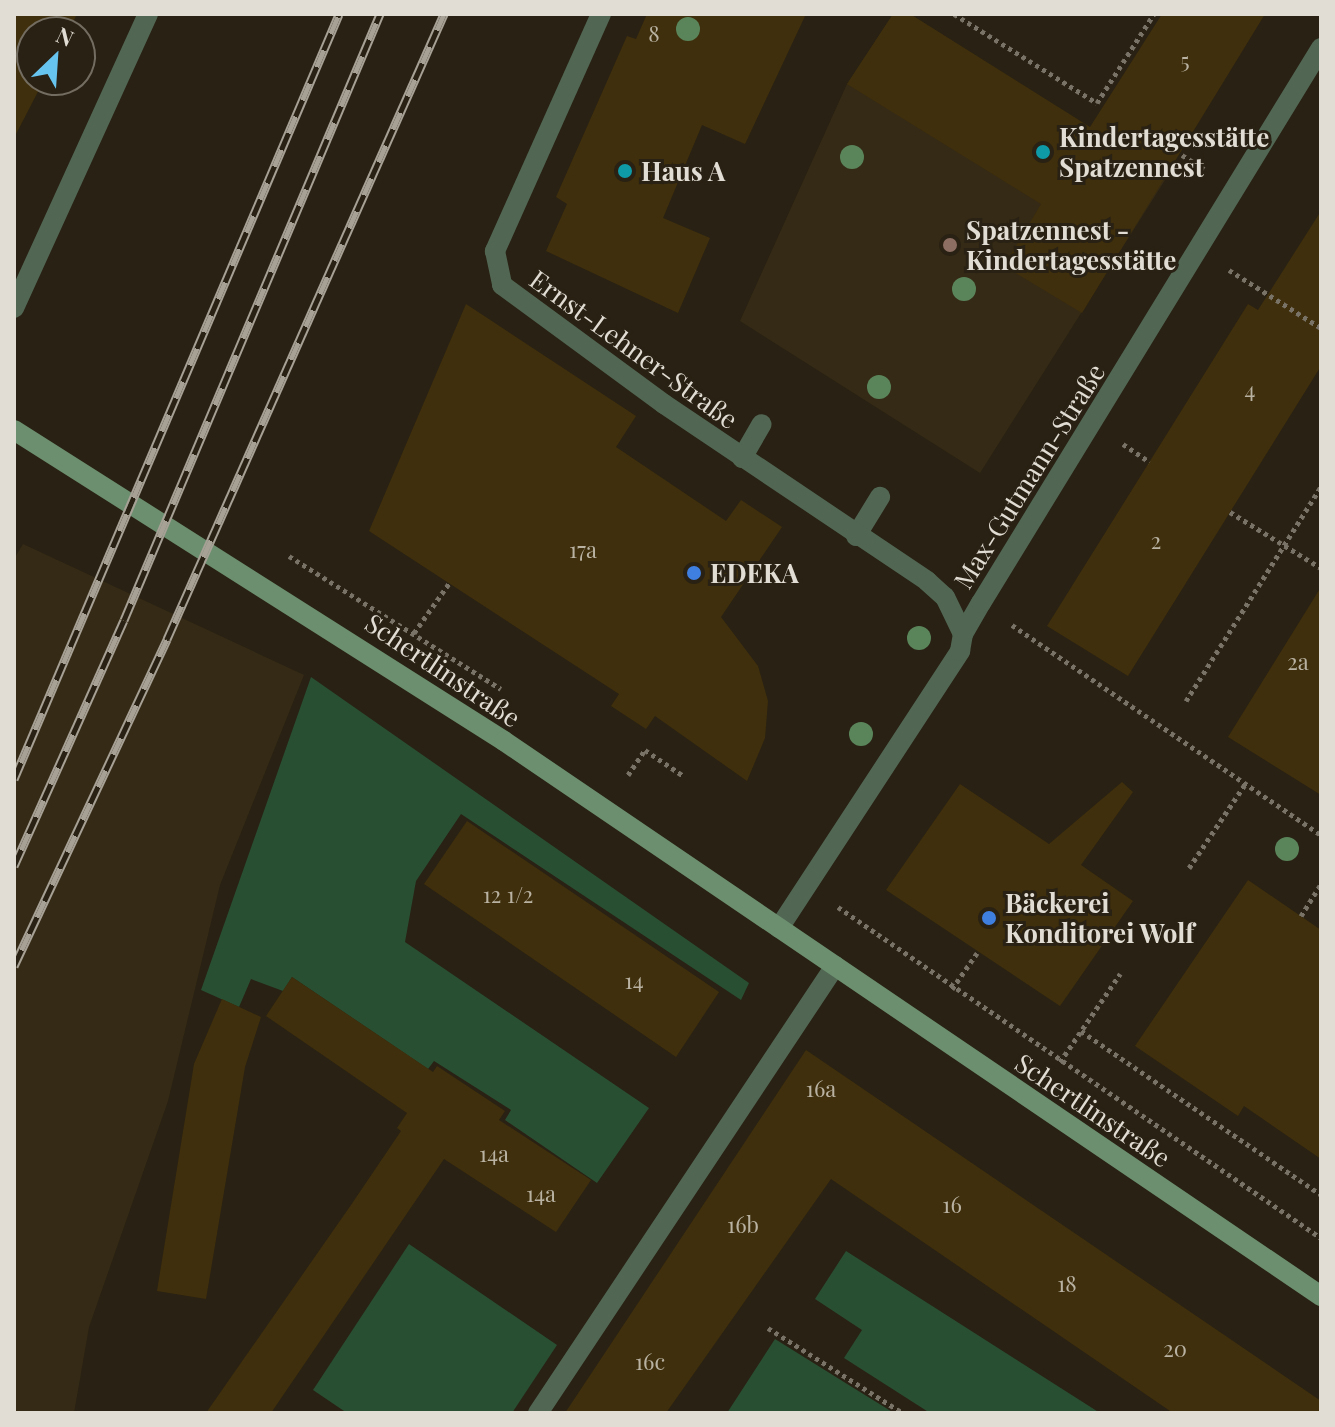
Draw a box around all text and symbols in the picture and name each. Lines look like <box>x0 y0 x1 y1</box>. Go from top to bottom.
north arrow <box>16 16 96 96</box>
text: N <box>52 19 79 53</box>
house number: 8 <box>648 21 660 47</box>
house number: 5 <box>1180 48 1190 74</box>
place label: Kindertagesstätte Spatzennest <box>1059 121 1269 182</box>
marker: Kindertagesstätte Spatzennest <box>1034 143 1052 161</box>
place label: Haus A <box>641 155 726 187</box>
marker: Haus A <box>616 162 634 180</box>
place label: Spatzennest - Kindertagesstätte <box>966 214 1176 276</box>
marker: Spatzennest - Kindertagesstätte <box>941 236 959 254</box>
street label: Ernst-Lehner-Straße <box>524 263 744 435</box>
street label: Max-Gutmann-Straße <box>947 358 1111 594</box>
house number: 4 <box>1245 377 1255 403</box>
house number: 2 <box>1151 528 1161 554</box>
house number: 17a <box>569 537 597 563</box>
place label: EDEKA <box>710 557 799 589</box>
marker: EDEKA <box>685 564 703 582</box>
street label: Schertlinstraße <box>360 607 526 733</box>
house number: 2a <box>1287 649 1309 675</box>
house number: 12 1/2 <box>483 882 533 908</box>
place label: Bäckerei Konditorei Wolf <box>1005 887 1195 948</box>
marker: Bäckerei Konditorei Wolf <box>980 909 998 927</box>
house number: 14 <box>624 968 644 994</box>
street label: Schertlinstraße <box>1010 1047 1176 1173</box>
house number: 16a <box>806 1076 836 1102</box>
house number: 14a <box>479 1141 509 1167</box>
house number: 14a <box>526 1181 556 1207</box>
house number: 16 <box>942 1192 962 1218</box>
house number: 16b <box>727 1212 759 1238</box>
house number: 18 <box>1057 1271 1077 1297</box>
house number: 20 <box>1163 1336 1187 1362</box>
house number: 16c <box>635 1349 665 1375</box>

